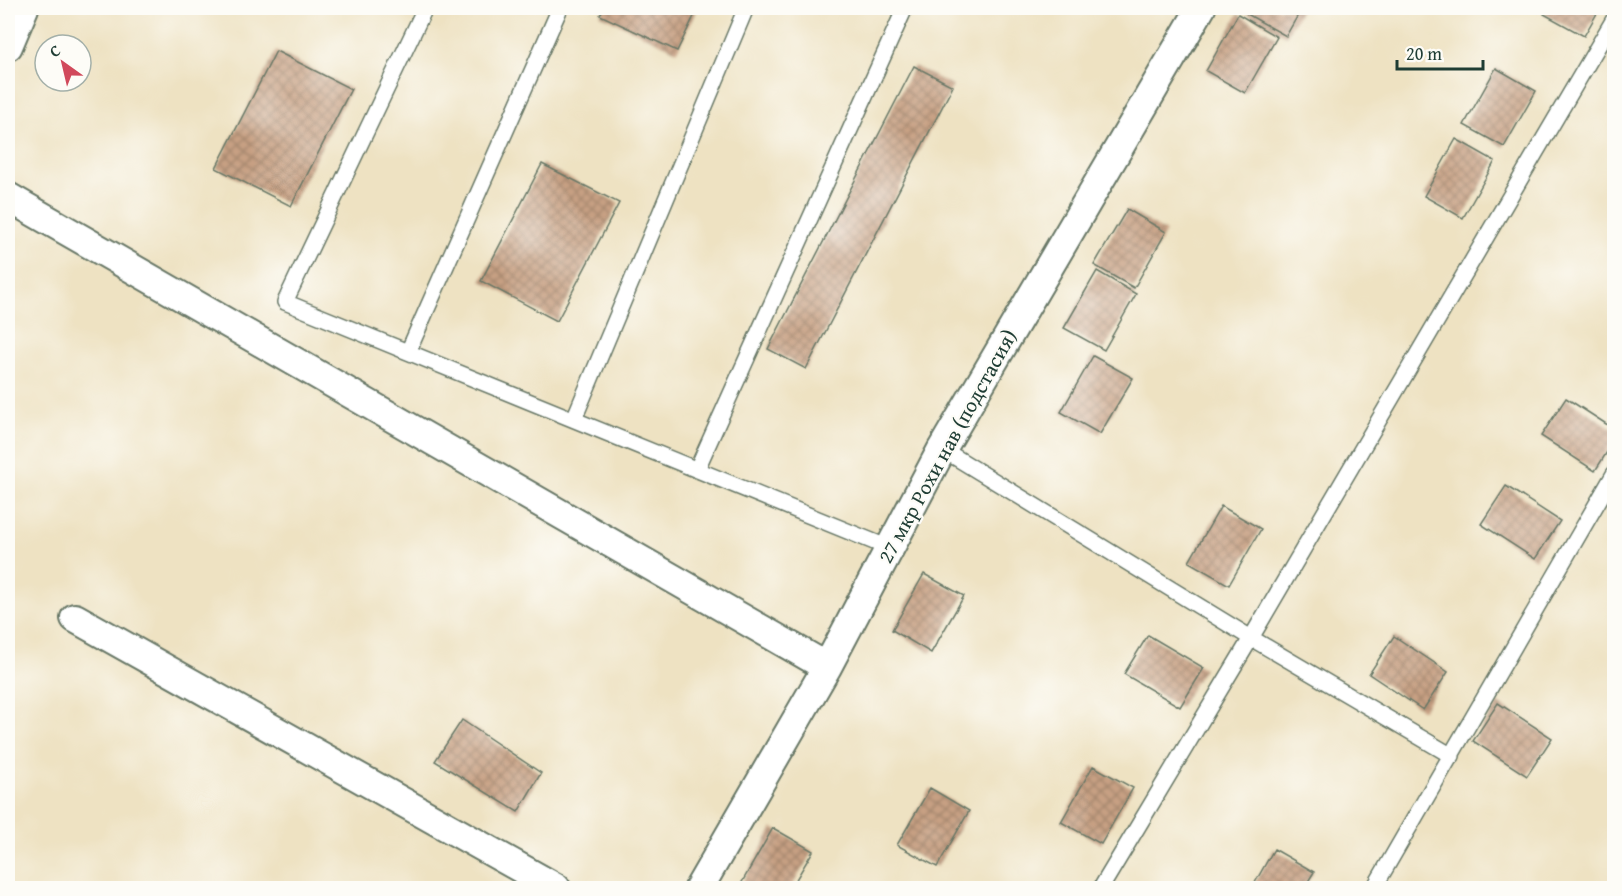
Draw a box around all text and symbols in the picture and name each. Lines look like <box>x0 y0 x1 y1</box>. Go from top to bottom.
north arrow <box>33 33 93 93</box>
scale bar <box>1397 33 1482 71</box>
text: С <box>44 38 65 63</box>
text: 20 m <box>1406 40 1442 67</box>
street label: 27 мкр Рохи нав (подстасия) <box>870 323 1024 569</box>

